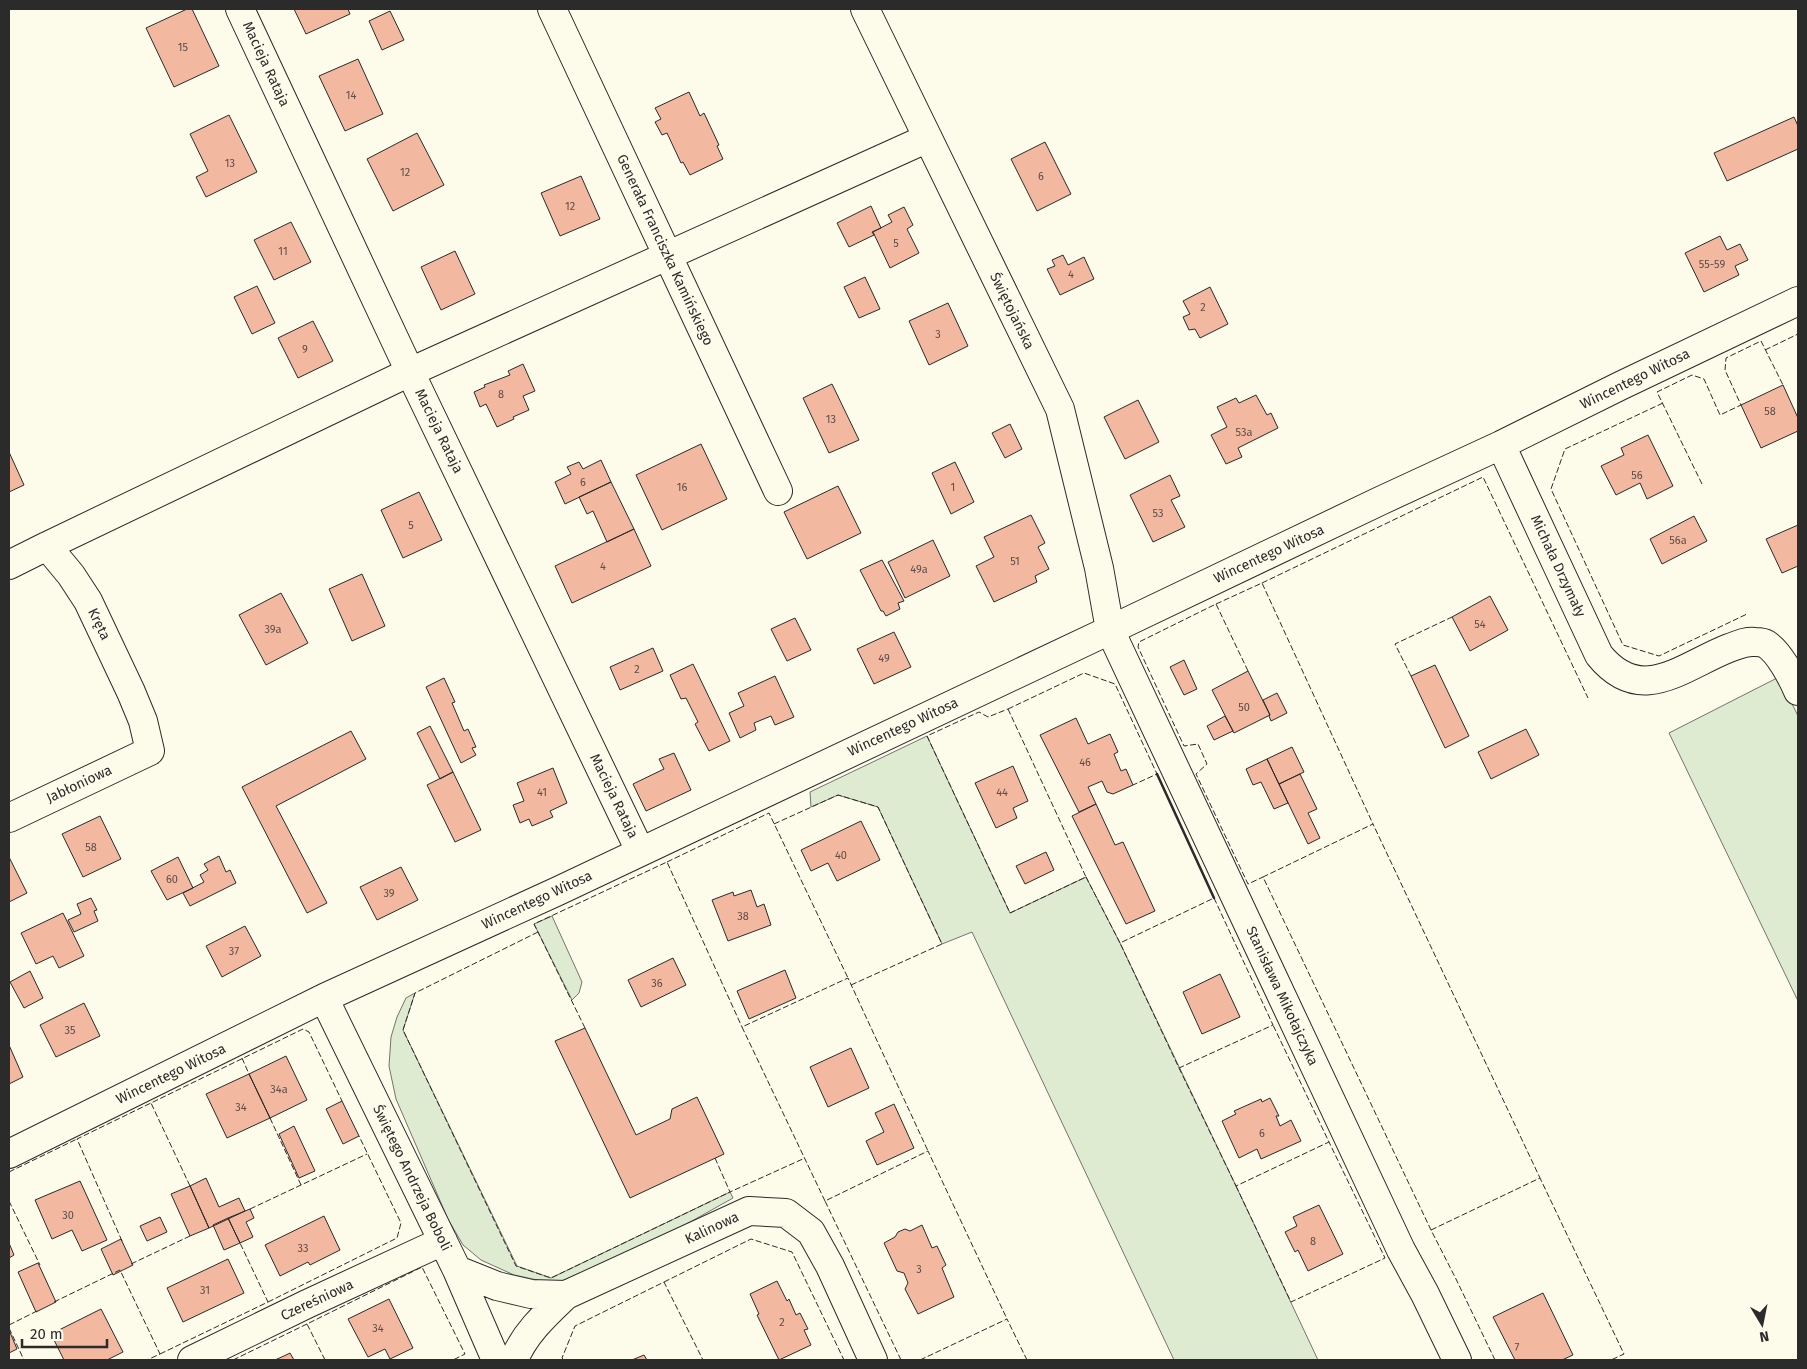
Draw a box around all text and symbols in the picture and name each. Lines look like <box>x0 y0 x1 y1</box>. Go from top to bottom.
street label: Macieja Rataja <box>239 19 293 109</box>
house number: 15 <box>178 41 189 54</box>
house number: 14 <box>346 89 356 102</box>
street label: Generała Franciszka Kamińskiego <box>613 152 717 348</box>
house number: 13 <box>225 157 235 170</box>
house number: 12 <box>400 166 410 179</box>
house number: 6 <box>1038 170 1044 183</box>
house number: 12 <box>565 200 575 213</box>
house number: 5 <box>893 237 899 250</box>
house number: 11 <box>278 245 288 258</box>
house number: 55-59 <box>1699 258 1725 271</box>
house number: 4 <box>1068 268 1074 281</box>
street label: Świętojańska <box>986 269 1039 352</box>
house number: 2 <box>1200 301 1206 314</box>
house number: 3 <box>935 328 941 341</box>
house number: 9 <box>302 343 308 356</box>
street label: Wincentego Witosa <box>1577 345 1693 413</box>
street label: Macieja Rataja <box>411 386 467 476</box>
house number: 8 <box>498 388 504 401</box>
house number: 58 <box>1764 405 1776 418</box>
house number: 13 <box>826 413 836 426</box>
house number: 53a <box>1236 426 1252 439</box>
house number: 56 <box>1631 469 1643 482</box>
house number: 6 <box>580 476 586 489</box>
house number: 16 <box>677 481 687 494</box>
house number: 1 <box>951 481 955 494</box>
house number: 53 <box>1153 507 1163 520</box>
street label: Michała Drzymały <box>1527 512 1589 620</box>
house number: 5 <box>408 519 414 532</box>
street label: Wincentego Witosa <box>1211 521 1327 587</box>
house number: 56a <box>1669 534 1687 547</box>
house number: 51 <box>1010 555 1020 568</box>
house number: 4 <box>600 560 606 573</box>
house number: 49a <box>910 563 928 576</box>
street label: Kręta <box>84 605 114 643</box>
house number: 54 <box>1474 618 1486 631</box>
house number: 39a <box>264 623 282 636</box>
house number: 49 <box>878 652 890 665</box>
house number: 2 <box>634 663 640 676</box>
street label: Wincentego Witosa <box>845 694 961 760</box>
house number: 50 <box>1238 701 1250 714</box>
street label: Macieja Rataja <box>586 751 642 841</box>
house number: 46 <box>1079 756 1091 769</box>
street label: Jabłoniowa <box>44 761 114 807</box>
house number: 41 <box>537 786 547 799</box>
house number: 44 <box>996 786 1008 799</box>
house number: 58 <box>85 841 97 854</box>
house number: 40 <box>835 849 847 862</box>
street label: Wincentego Witosa <box>479 867 595 933</box>
house number: 60 <box>166 873 178 886</box>
house number: 39 <box>383 887 395 900</box>
house number: 38 <box>737 910 749 923</box>
street label: Stanisława Mikołajczyka <box>1242 924 1322 1068</box>
house number: 37 <box>229 945 239 958</box>
house number: 36 <box>651 977 663 990</box>
house number: 35 <box>65 1024 76 1037</box>
street label: Wincentego Witosa <box>113 1040 229 1108</box>
house number: 34a <box>270 1083 288 1096</box>
house number: 34 <box>235 1101 247 1114</box>
street label: Świętego Andrzeja Boboli <box>369 1102 456 1254</box>
house number: 6 <box>1259 1127 1265 1140</box>
street label: Kalinowa <box>682 1208 742 1248</box>
house number: 30 <box>62 1209 74 1222</box>
house number: 8 <box>1310 1235 1316 1248</box>
house number: 33 <box>298 1242 308 1255</box>
house number: 3 <box>916 1263 922 1276</box>
street label: Czereśniowa <box>278 1276 356 1324</box>
house number: 31 <box>200 1284 210 1297</box>
north arrow <box>1737 1299 1787 1349</box>
scale bar <box>22 1316 108 1348</box>
house number: 2 <box>779 1316 785 1329</box>
house number: 34 <box>372 1322 384 1335</box>
text: 20 m <box>30 1325 63 1343</box>
text: N <box>1758 1327 1770 1345</box>
house number: 7 <box>1515 1341 1520 1354</box>

